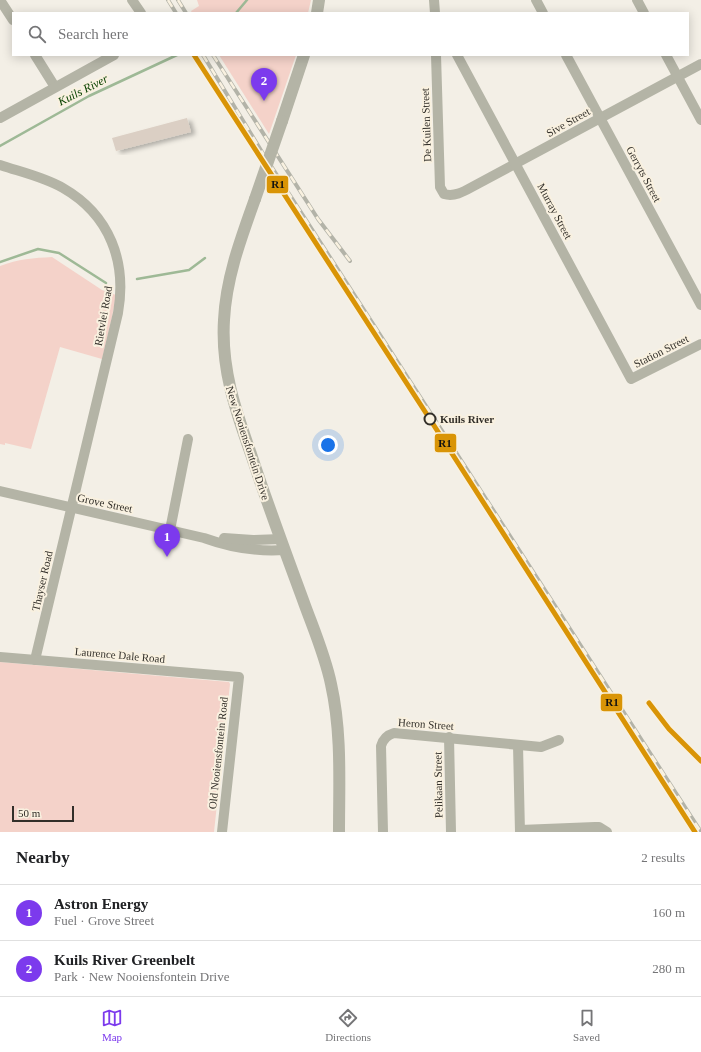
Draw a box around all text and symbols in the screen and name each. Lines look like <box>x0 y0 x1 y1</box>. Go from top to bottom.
search box <box>12 12 689 56</box>
icon: search <box>26 23 48 45</box>
text: Search here <box>58 26 128 42</box>
pin: 2 <box>251 68 277 101</box>
water label: Kuils River <box>55 71 111 109</box>
street label: De Kuilen Street <box>419 88 433 162</box>
street label: Sive Street <box>544 105 592 139</box>
street label: Gerryts Street <box>624 144 664 204</box>
line badge: R1 <box>266 175 289 194</box>
text: R1 <box>271 178 285 190</box>
street label: Murray Street <box>535 181 575 241</box>
street label: Rietvlei Road <box>92 285 114 347</box>
street label: Station Street <box>632 332 690 370</box>
street label: New Nooiensfontein Drive <box>224 384 272 502</box>
marker: Kuils River <box>423 412 437 426</box>
place label: Kuils River <box>440 413 494 425</box>
line badge: R1 <box>434 433 457 453</box>
your location <box>318 435 338 455</box>
text: R1 <box>438 437 452 449</box>
street label: Grove Street <box>76 491 134 515</box>
pin: 1 <box>154 524 180 557</box>
street label: Thayser Road <box>29 549 55 612</box>
street label: Laurence Dale Road <box>74 645 166 665</box>
line badge: R1 <box>600 693 623 712</box>
street label: Old Nooiensfontein Road <box>206 696 230 810</box>
text: R1 <box>605 696 619 708</box>
street label: Heron Street <box>398 716 454 732</box>
street label: Pelikaan Street <box>431 752 445 818</box>
scale bar <box>12 804 74 823</box>
text: 50 m <box>18 807 40 819</box>
text: Nearby <box>16 848 70 867</box>
text: 2 results <box>641 850 685 865</box>
text: Astron Energy <box>54 896 148 912</box>
text: 1 <box>26 905 32 920</box>
text: 160 m <box>652 905 685 920</box>
text: Fuel · Grove Street <box>54 913 154 928</box>
text: Kuils River Greenbelt <box>54 952 195 968</box>
text: 2 <box>26 961 32 976</box>
text: 280 m <box>652 961 685 976</box>
text: Park · New Nooiensfontein Drive <box>54 969 229 984</box>
tab: Map <box>101 1007 123 1043</box>
tab: Directions <box>325 1007 371 1043</box>
tab: Saved <box>573 1007 600 1043</box>

